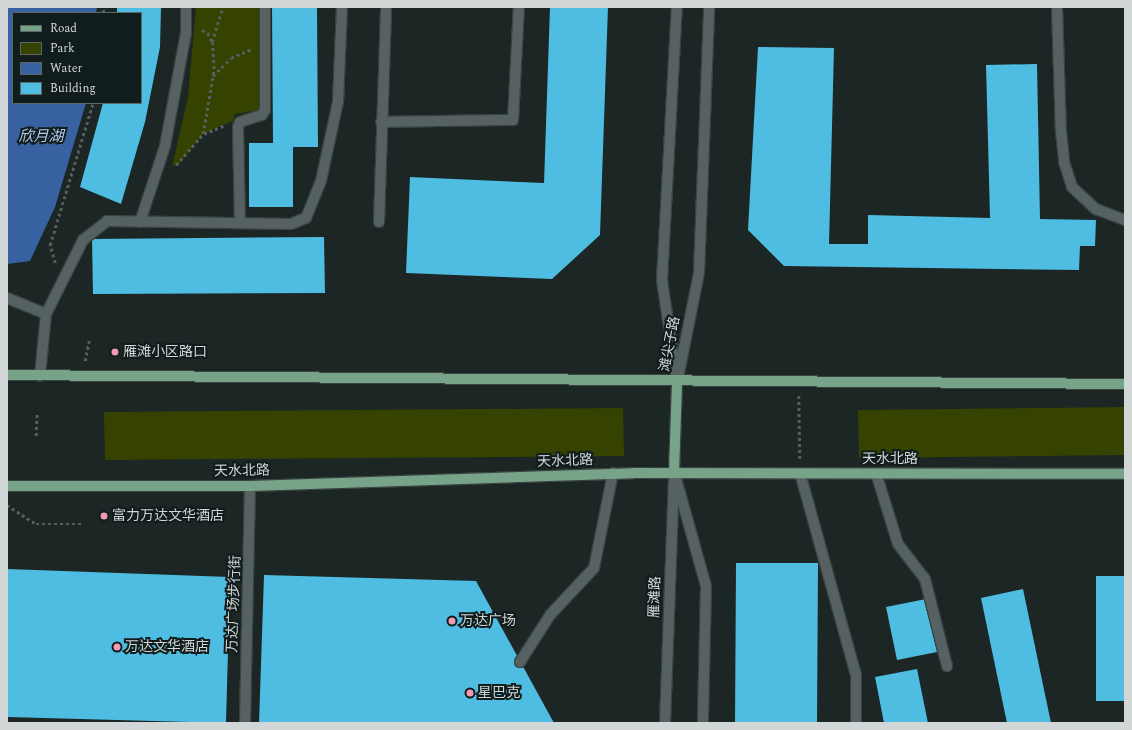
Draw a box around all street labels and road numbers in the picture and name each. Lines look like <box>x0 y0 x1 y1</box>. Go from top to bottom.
street label: 滩尖子路 <box>656 315 684 373</box>
street label: 天水北路 <box>862 451 918 467</box>
street label: 天水北路 <box>537 452 593 470</box>
street label: 天水北路 <box>214 462 270 480</box>
street label: 万达广场步行街 <box>224 555 244 653</box>
street label: 雁滩路 <box>646 576 664 618</box>

